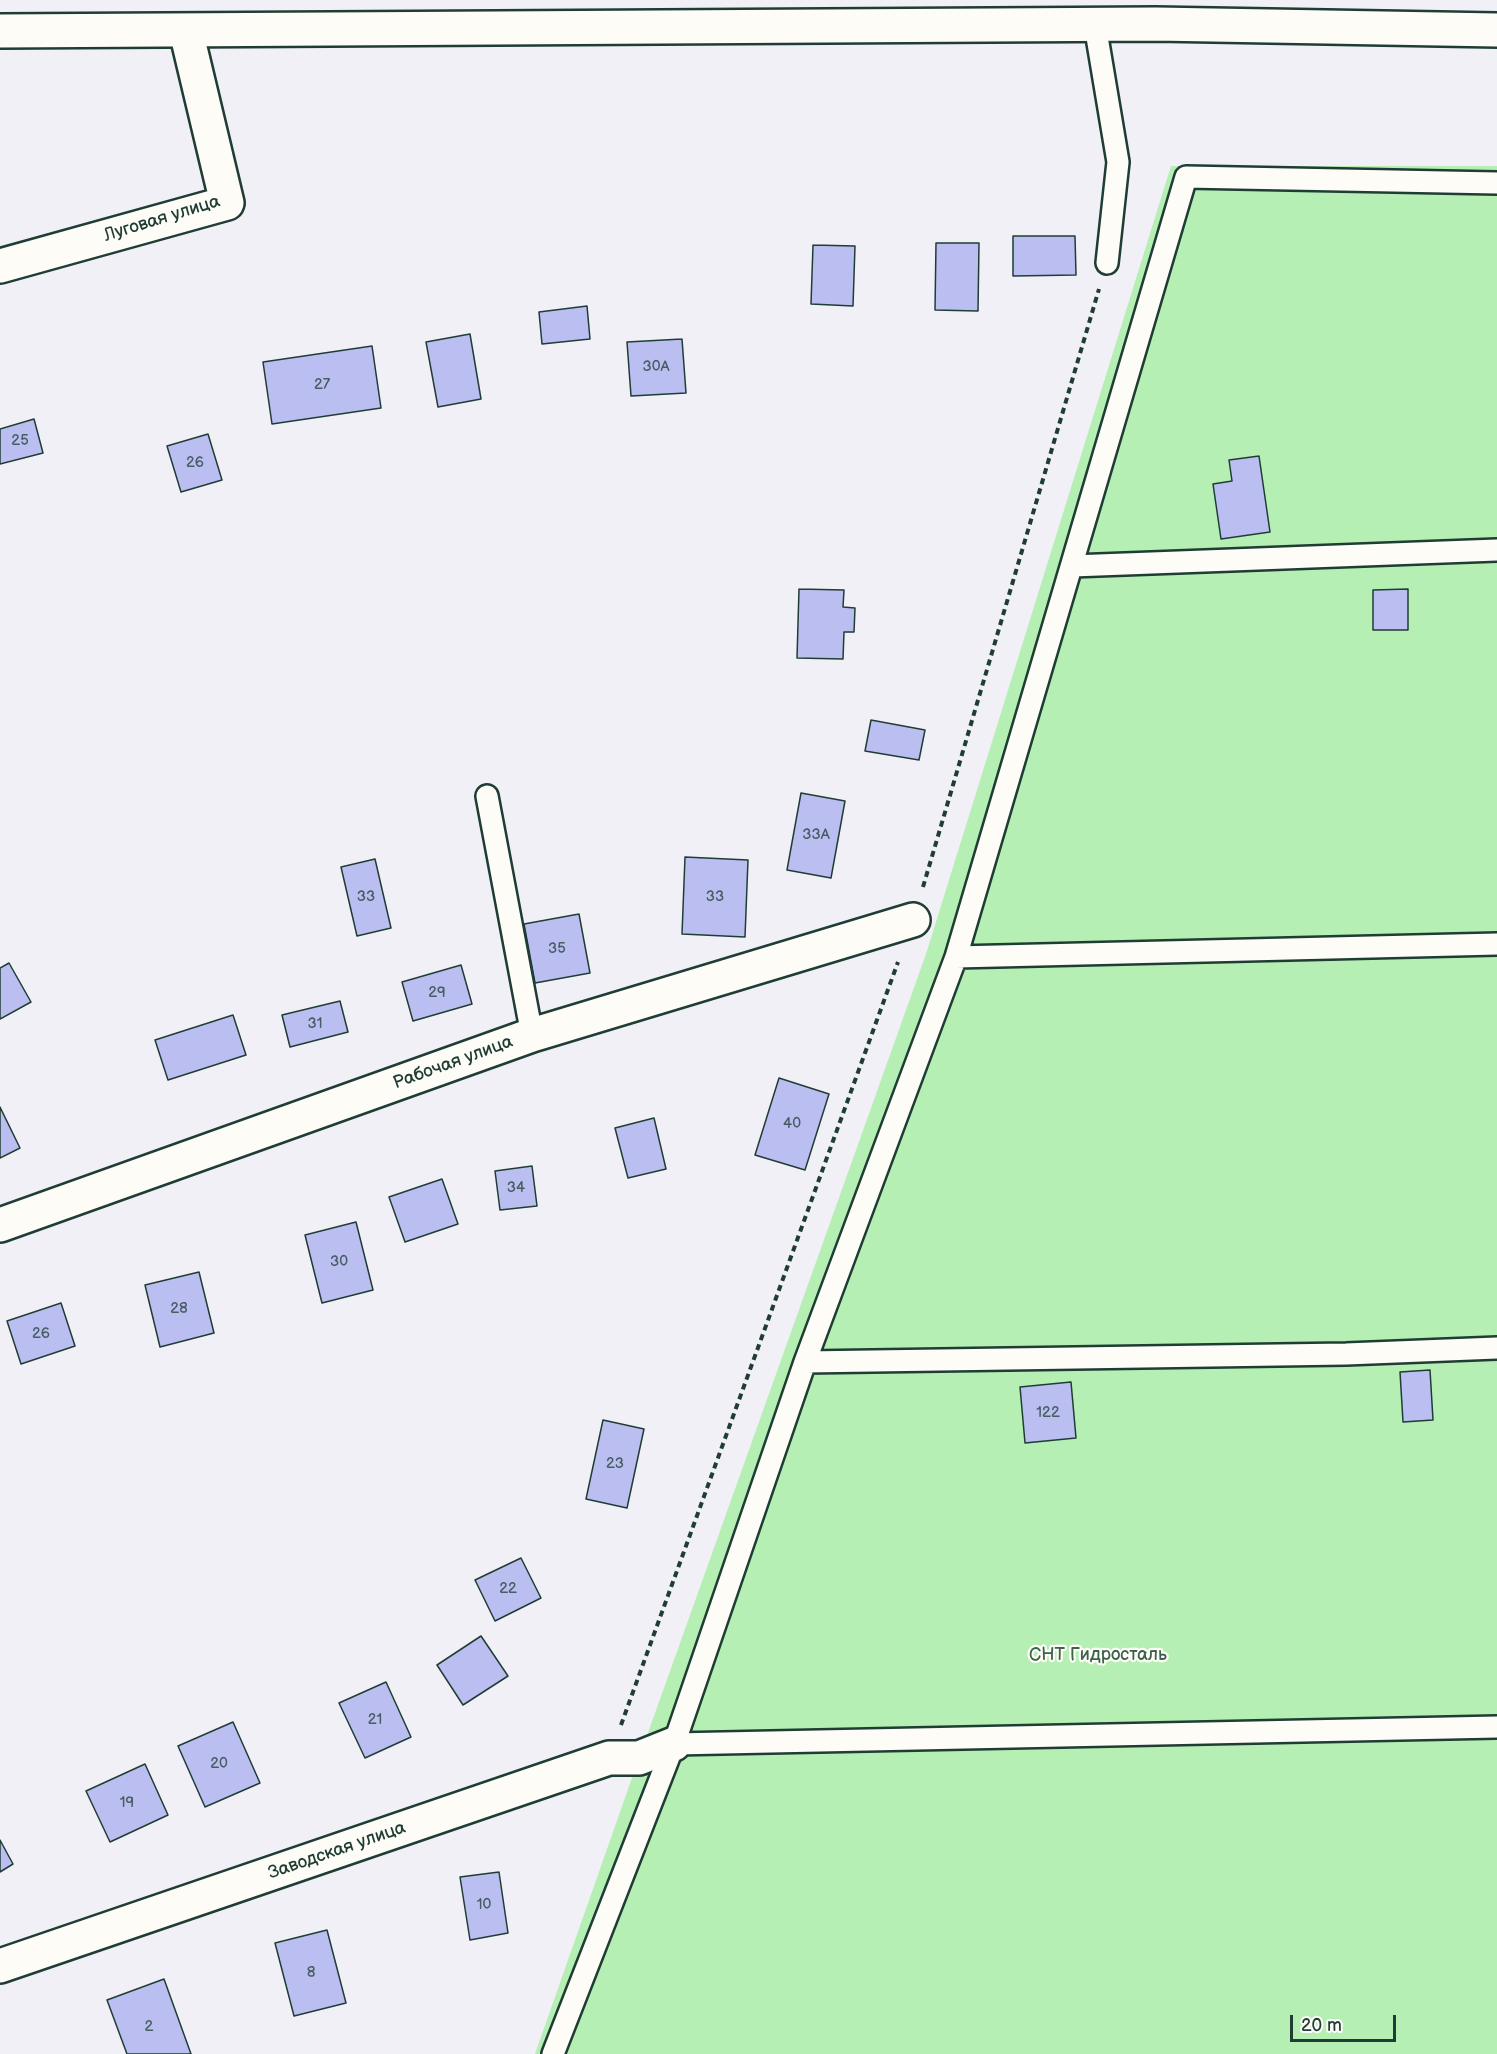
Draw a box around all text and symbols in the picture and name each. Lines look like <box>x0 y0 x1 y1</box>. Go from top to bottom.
street label: Луговая улица <box>101 191 223 247</box>
house number: 30А <box>642 358 670 376</box>
house number: 27 <box>314 376 330 394</box>
house number: 25 <box>11 432 29 450</box>
house number: 26 <box>186 454 204 472</box>
house number: 33А <box>802 826 830 844</box>
house number: 33 <box>357 888 375 906</box>
house number: 33 <box>706 888 724 906</box>
house number: 35 <box>548 940 566 958</box>
house number: 29 <box>428 984 446 1002</box>
house number: 31 <box>307 1015 323 1033</box>
street label: Рабочая улица <box>390 1031 516 1095</box>
house number: 40 <box>783 1115 801 1133</box>
house number: 34 <box>507 1179 525 1197</box>
house number: 30 <box>330 1253 348 1271</box>
house number: 28 <box>170 1300 188 1318</box>
house number: 26 <box>32 1325 50 1343</box>
house number: 122 <box>1036 1404 1060 1422</box>
house number: 23 <box>606 1455 624 1473</box>
house number: 22 <box>499 1580 517 1598</box>
park label: СНТ Гидросталь <box>1029 1644 1167 1666</box>
house number: 21 <box>368 1711 382 1729</box>
house number: 20 <box>210 1755 228 1773</box>
house number: 19 <box>120 1794 134 1812</box>
street label: Заводская улица <box>265 1817 409 1885</box>
house number: 10 <box>477 1896 491 1914</box>
house number: 8 <box>307 1964 315 1982</box>
scale bar <box>1293 2003 1400 2041</box>
text: 20 m <box>1301 2015 1342 2036</box>
house number: 2 <box>145 2018 153 2036</box>

